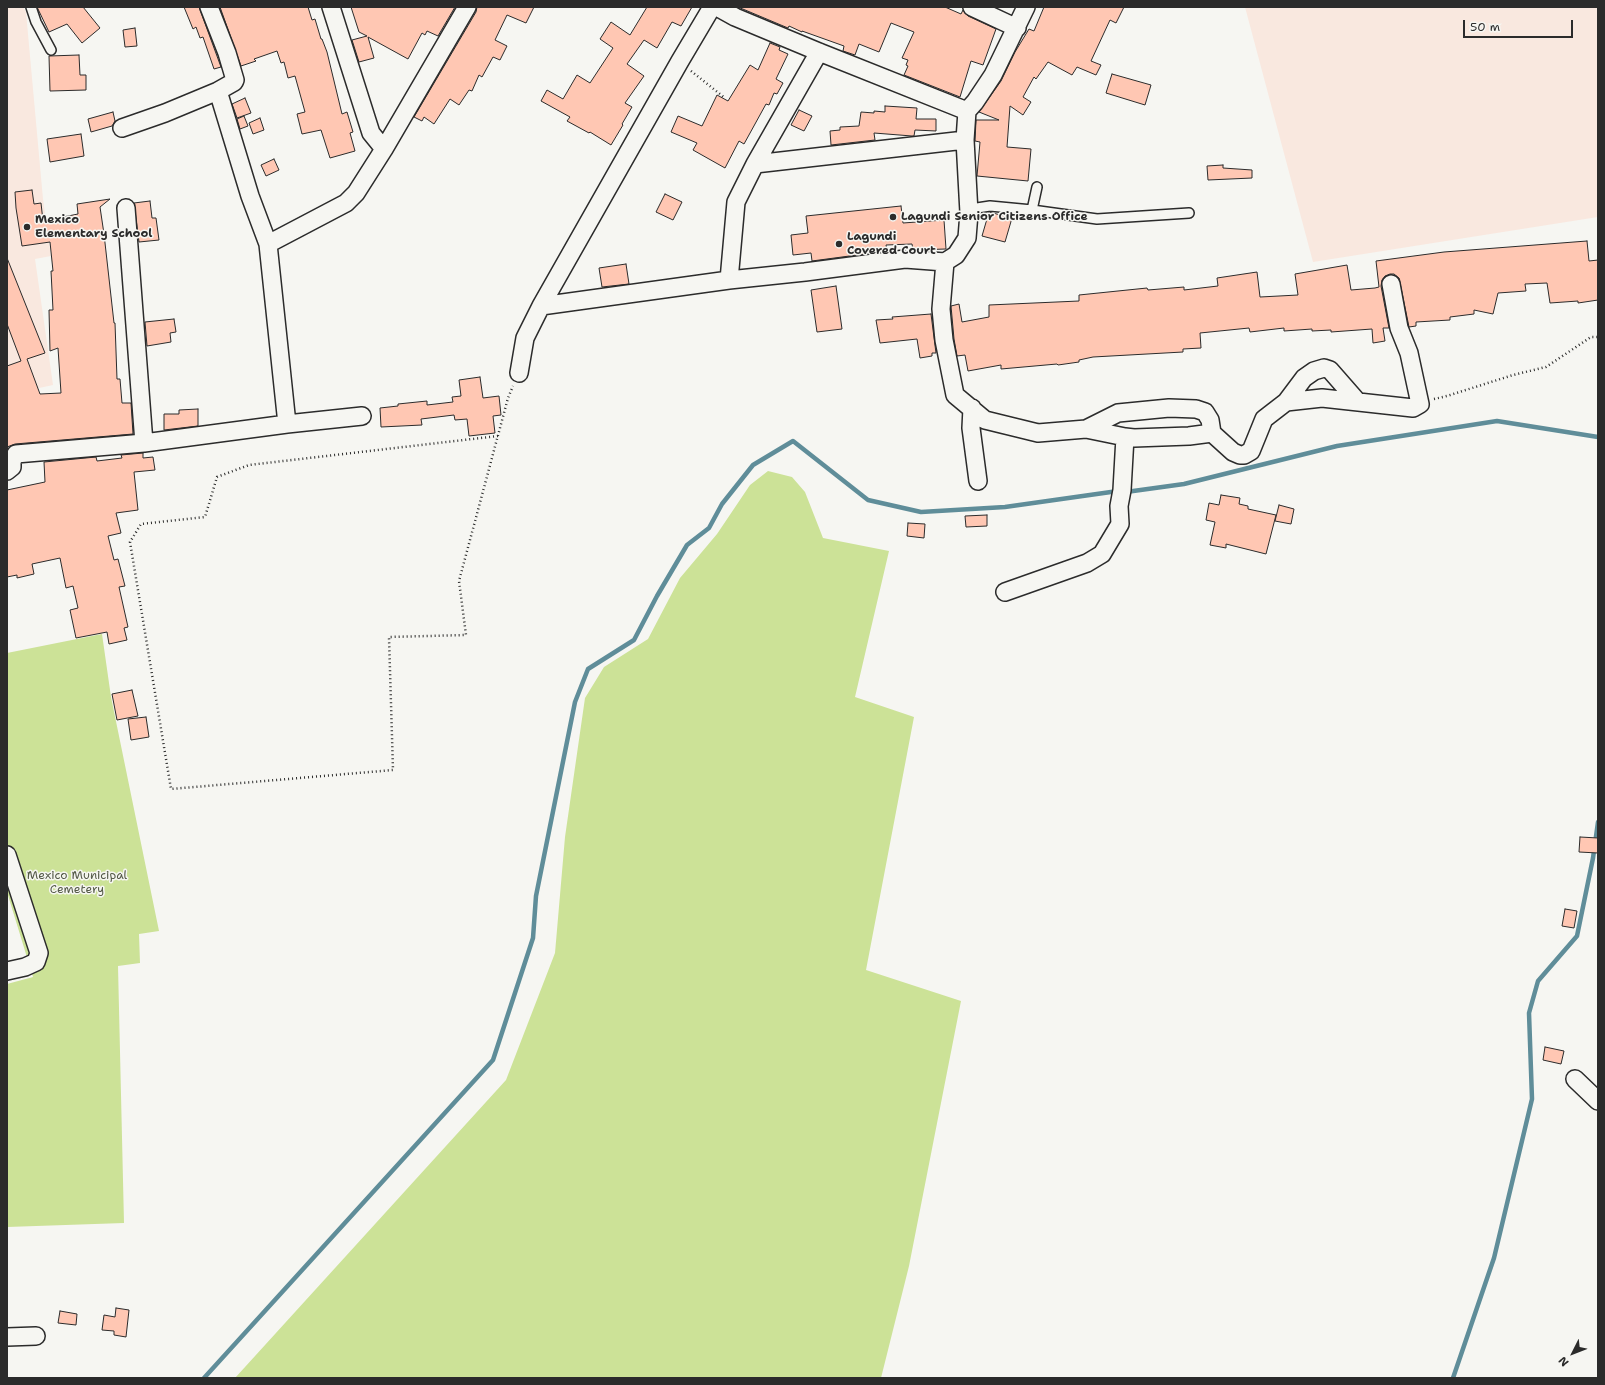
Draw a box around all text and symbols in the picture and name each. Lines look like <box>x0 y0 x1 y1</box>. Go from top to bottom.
scale bar <box>1465 12 1575 38</box>
text: 50 m <box>1470 19 1500 35</box>
place label: Lagundi Senior Citizens Office <box>901 210 1088 224</box>
marker: Lagundi Senior Citizens Office <box>888 212 898 222</box>
place label: Mexico Elementary School <box>35 213 152 241</box>
marker: Mexico Elementary School <box>22 222 32 232</box>
place label: Lagundi Covered Court <box>847 230 936 258</box>
marker: Lagundi Covered Court <box>834 239 844 249</box>
park label: Mexico Municipal Cemetery <box>27 869 127 897</box>
north arrow <box>1553 1333 1593 1373</box>
text: N <box>1555 1353 1572 1370</box>

